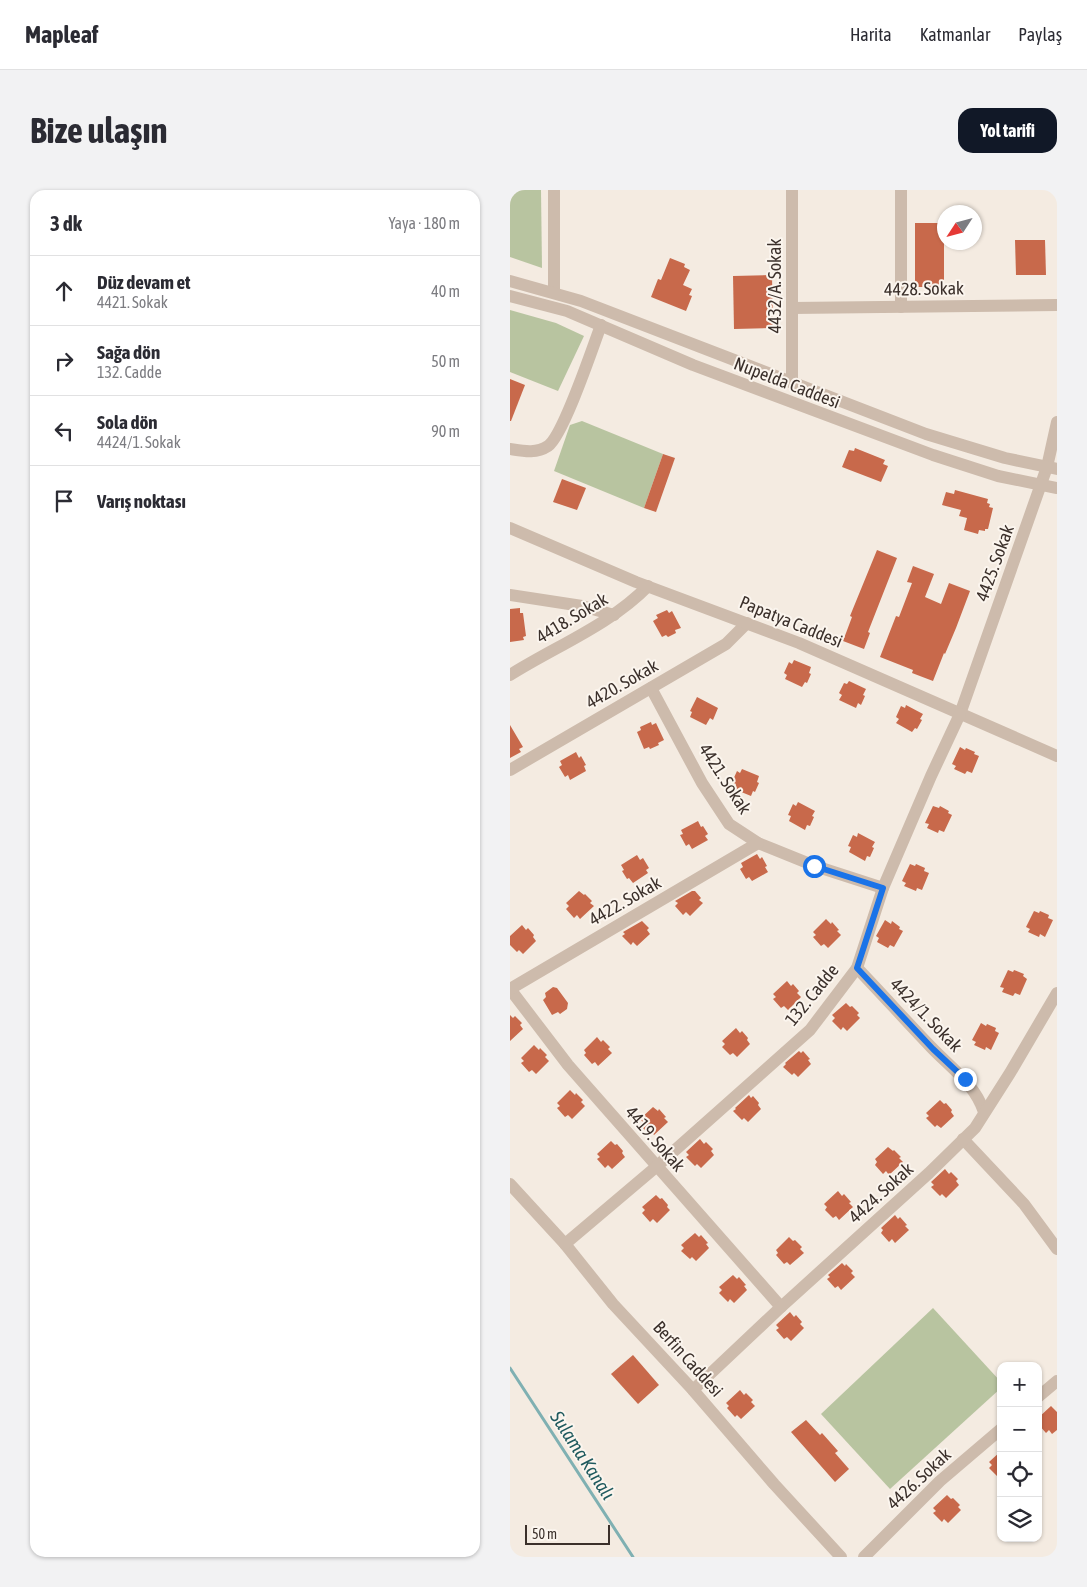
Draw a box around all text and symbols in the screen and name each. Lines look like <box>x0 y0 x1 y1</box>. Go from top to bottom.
text: Mapleaf <box>25 21 98 48</box>
text: Harita <box>850 24 892 45</box>
text: Katmanlar <box>920 24 990 45</box>
text: Paylaş <box>1018 24 1062 45</box>
button: Yol tarifi <box>958 108 1057 153</box>
text: Bize ulaşın <box>30 110 167 150</box>
north arrow <box>937 205 982 250</box>
text: 3 dk <box>50 211 82 235</box>
text: Yaya · 180 m <box>388 214 460 232</box>
street label: 4432/A. Sokak <box>764 239 785 333</box>
text: Düz devam et <box>97 271 191 293</box>
icon: ahead <box>50 277 78 305</box>
street label: 4428. Sokak <box>884 277 964 300</box>
text: 40 m <box>431 282 460 300</box>
text: 4421. Sokak <box>97 293 168 311</box>
text: Sağa dön <box>97 341 160 363</box>
icon: right <box>50 347 78 375</box>
text: 50 m <box>431 352 460 370</box>
street label: Nupelda Caddesi <box>731 353 843 412</box>
text: 132. Cadde <box>97 363 162 381</box>
text: Sola dön <box>97 411 158 433</box>
icon: left <box>50 417 78 445</box>
text: 90 m <box>431 422 460 440</box>
text: 4424/1. Sokak <box>97 433 181 451</box>
icon: arrive <box>50 487 78 515</box>
text: Varış noktası <box>97 490 186 512</box>
street label: 4425. Sokak <box>971 522 1018 604</box>
street label: 4418. Sokak <box>532 588 611 647</box>
street label: Papatya Caddesi <box>737 591 846 652</box>
street label: 4420. Sokak <box>582 655 662 713</box>
street label: 4421. Sokak <box>695 740 756 818</box>
route start <box>803 855 826 878</box>
street label: 4422. Sokak <box>585 872 665 930</box>
street label: 132. Cadde <box>781 960 843 1030</box>
street label: 4424/1. Sokak <box>886 973 967 1056</box>
route end <box>954 1068 977 1091</box>
street label: 4419. Sokak <box>621 1102 690 1176</box>
street label: 4424. Sokak <box>844 1158 917 1227</box>
street label: Berfin Caddesi <box>649 1317 728 1401</box>
map controls <box>997 1362 1042 1542</box>
button: + <box>997 1362 1042 1407</box>
water label: Sulama Kanalı <box>546 1406 620 1503</box>
button: − <box>997 1407 1042 1452</box>
street label: 4426. Sokak <box>882 1444 955 1514</box>
button: locate <box>997 1452 1042 1497</box>
button: layers <box>997 1497 1042 1542</box>
scale bar <box>525 1522 610 1545</box>
text: 50 m <box>532 1526 557 1542</box>

